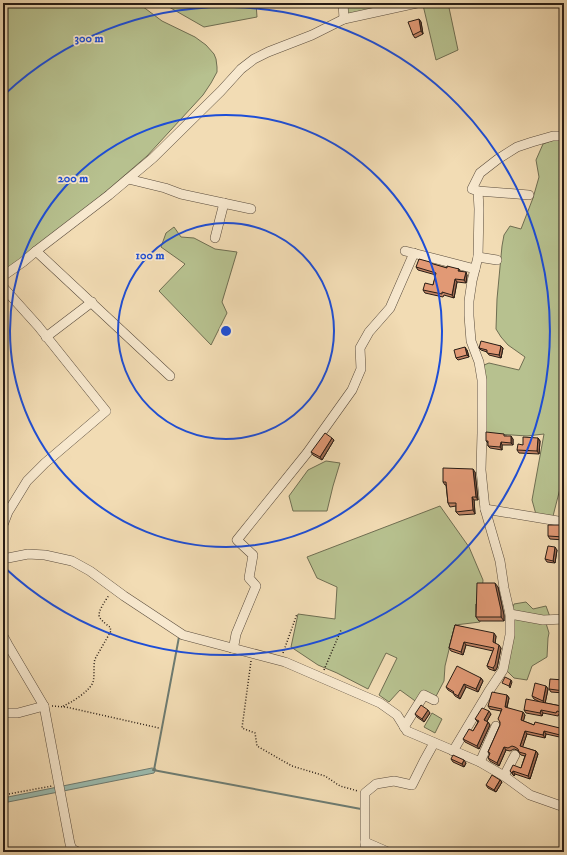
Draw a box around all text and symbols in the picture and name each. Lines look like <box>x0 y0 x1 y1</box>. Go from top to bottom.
text: 300 m <box>75 31 103 46</box>
text: 200 m <box>58 171 88 186</box>
text: 100 m <box>136 248 164 263</box>
centre of rings <box>219 324 233 338</box>

